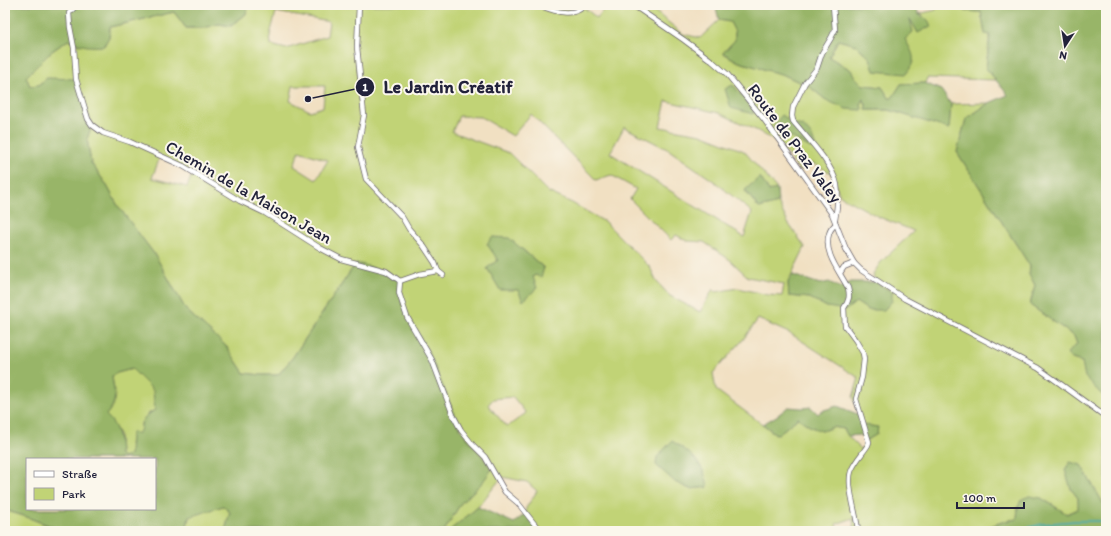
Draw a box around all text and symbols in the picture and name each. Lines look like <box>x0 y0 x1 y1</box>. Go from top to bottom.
north arrow <box>1045 26 1085 66</box>
text: N <box>1058 48 1068 62</box>
callout: Le Jardin Créatif <box>355 72 520 102</box>
text: Le Jardin Créatif <box>383 76 514 98</box>
text: 1 <box>362 80 368 94</box>
street label: Route de Praz Valey <box>744 80 846 206</box>
street label: Chemin de la Maison Jean <box>162 136 336 248</box>
legend <box>26 458 156 510</box>
text: Straße <box>62 467 97 481</box>
scale bar <box>957 484 1024 510</box>
text: Park <box>62 487 86 501</box>
text: 100 m <box>963 491 996 505</box>

